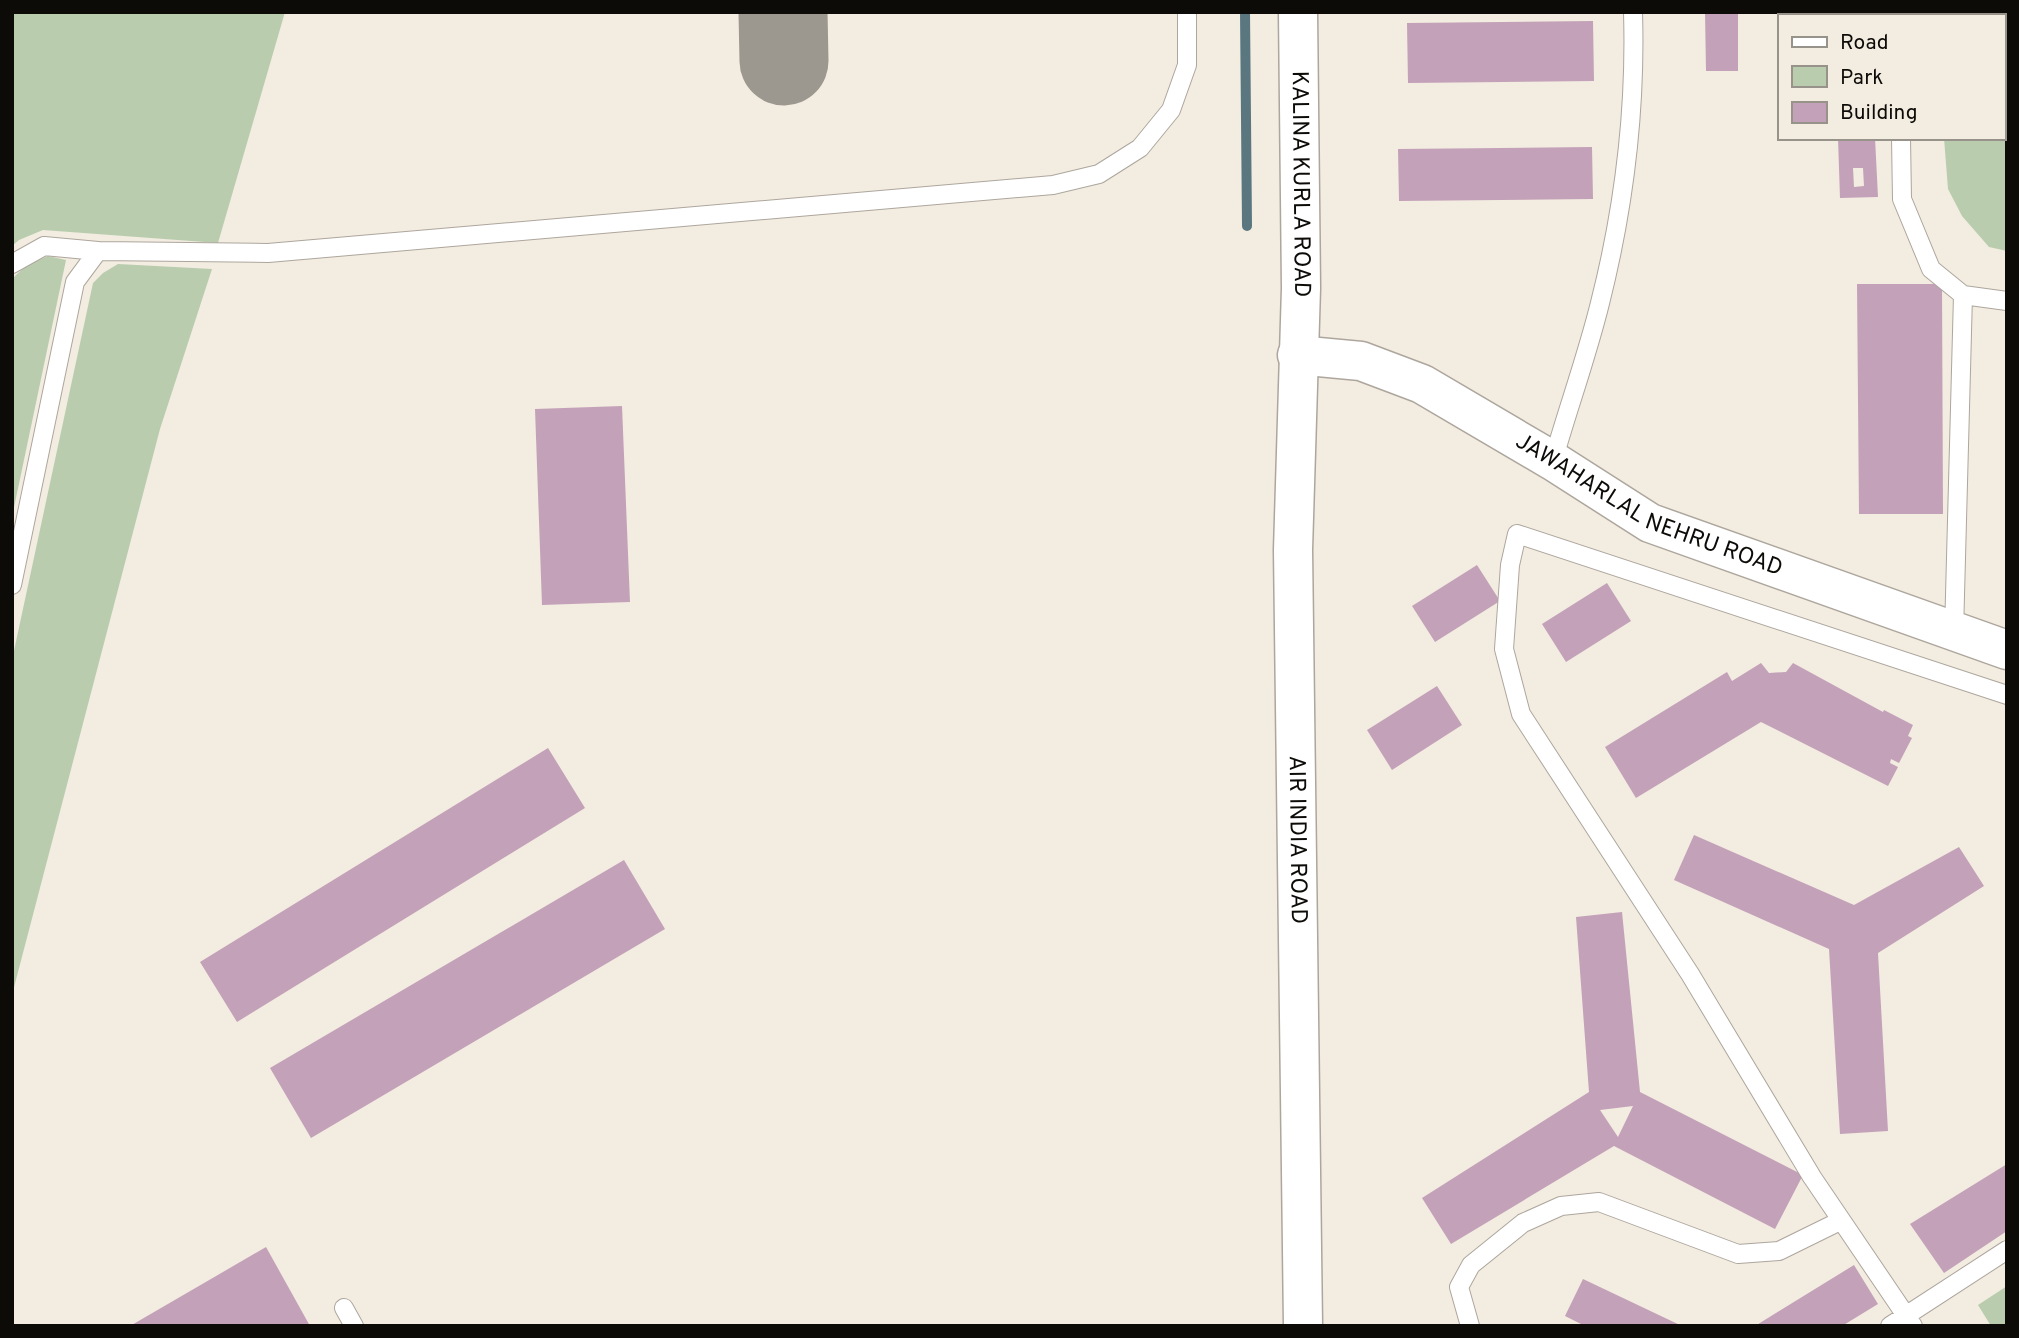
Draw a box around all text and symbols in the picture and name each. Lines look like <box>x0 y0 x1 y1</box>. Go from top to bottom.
legend <box>1778 14 2005 140</box>
text: Road <box>1840 30 1889 57</box>
text: Park <box>1840 65 1883 92</box>
street label: KALINA KURLA ROAD <box>1284 71 1316 298</box>
text: Building <box>1840 100 1918 127</box>
street label: JAWAHARLAL NEHRU ROAD <box>1510 427 1786 583</box>
street label: AIR INDIA ROAD <box>1281 755 1312 924</box>

